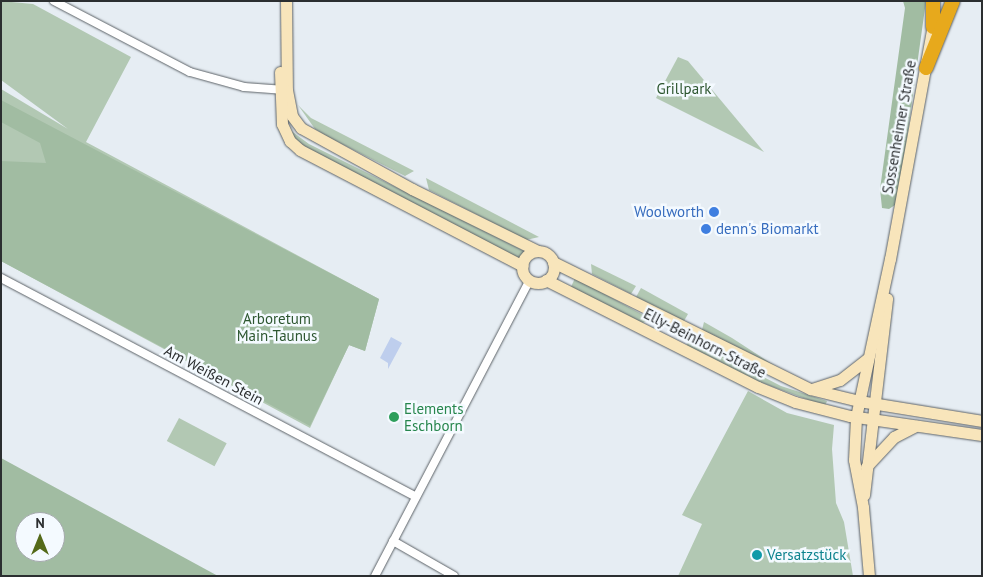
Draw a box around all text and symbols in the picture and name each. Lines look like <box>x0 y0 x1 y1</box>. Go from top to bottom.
street label: Sossenheimer Straße <box>878 59 920 195</box>
park label: Grillpark <box>657 80 711 98</box>
place label: Woolworth <box>634 203 704 221</box>
marker: Woolworth <box>708 206 720 218</box>
place label: denn's Biomarkt <box>716 220 819 238</box>
marker: denn's Biomarkt <box>700 223 712 235</box>
street label: Elly-Beinhorn-Straße <box>641 304 769 382</box>
park label: Arboretum Main-Taunus <box>237 309 317 344</box>
street label: Am Weißen Stein <box>161 341 267 409</box>
place label: Elements Eschborn <box>404 399 463 434</box>
marker: Elements Eschborn <box>388 411 400 423</box>
north arrow <box>15 512 65 562</box>
text: N <box>35 514 45 532</box>
place label: Versatzstück <box>767 546 846 564</box>
marker: Versatzstück <box>751 549 763 561</box>

